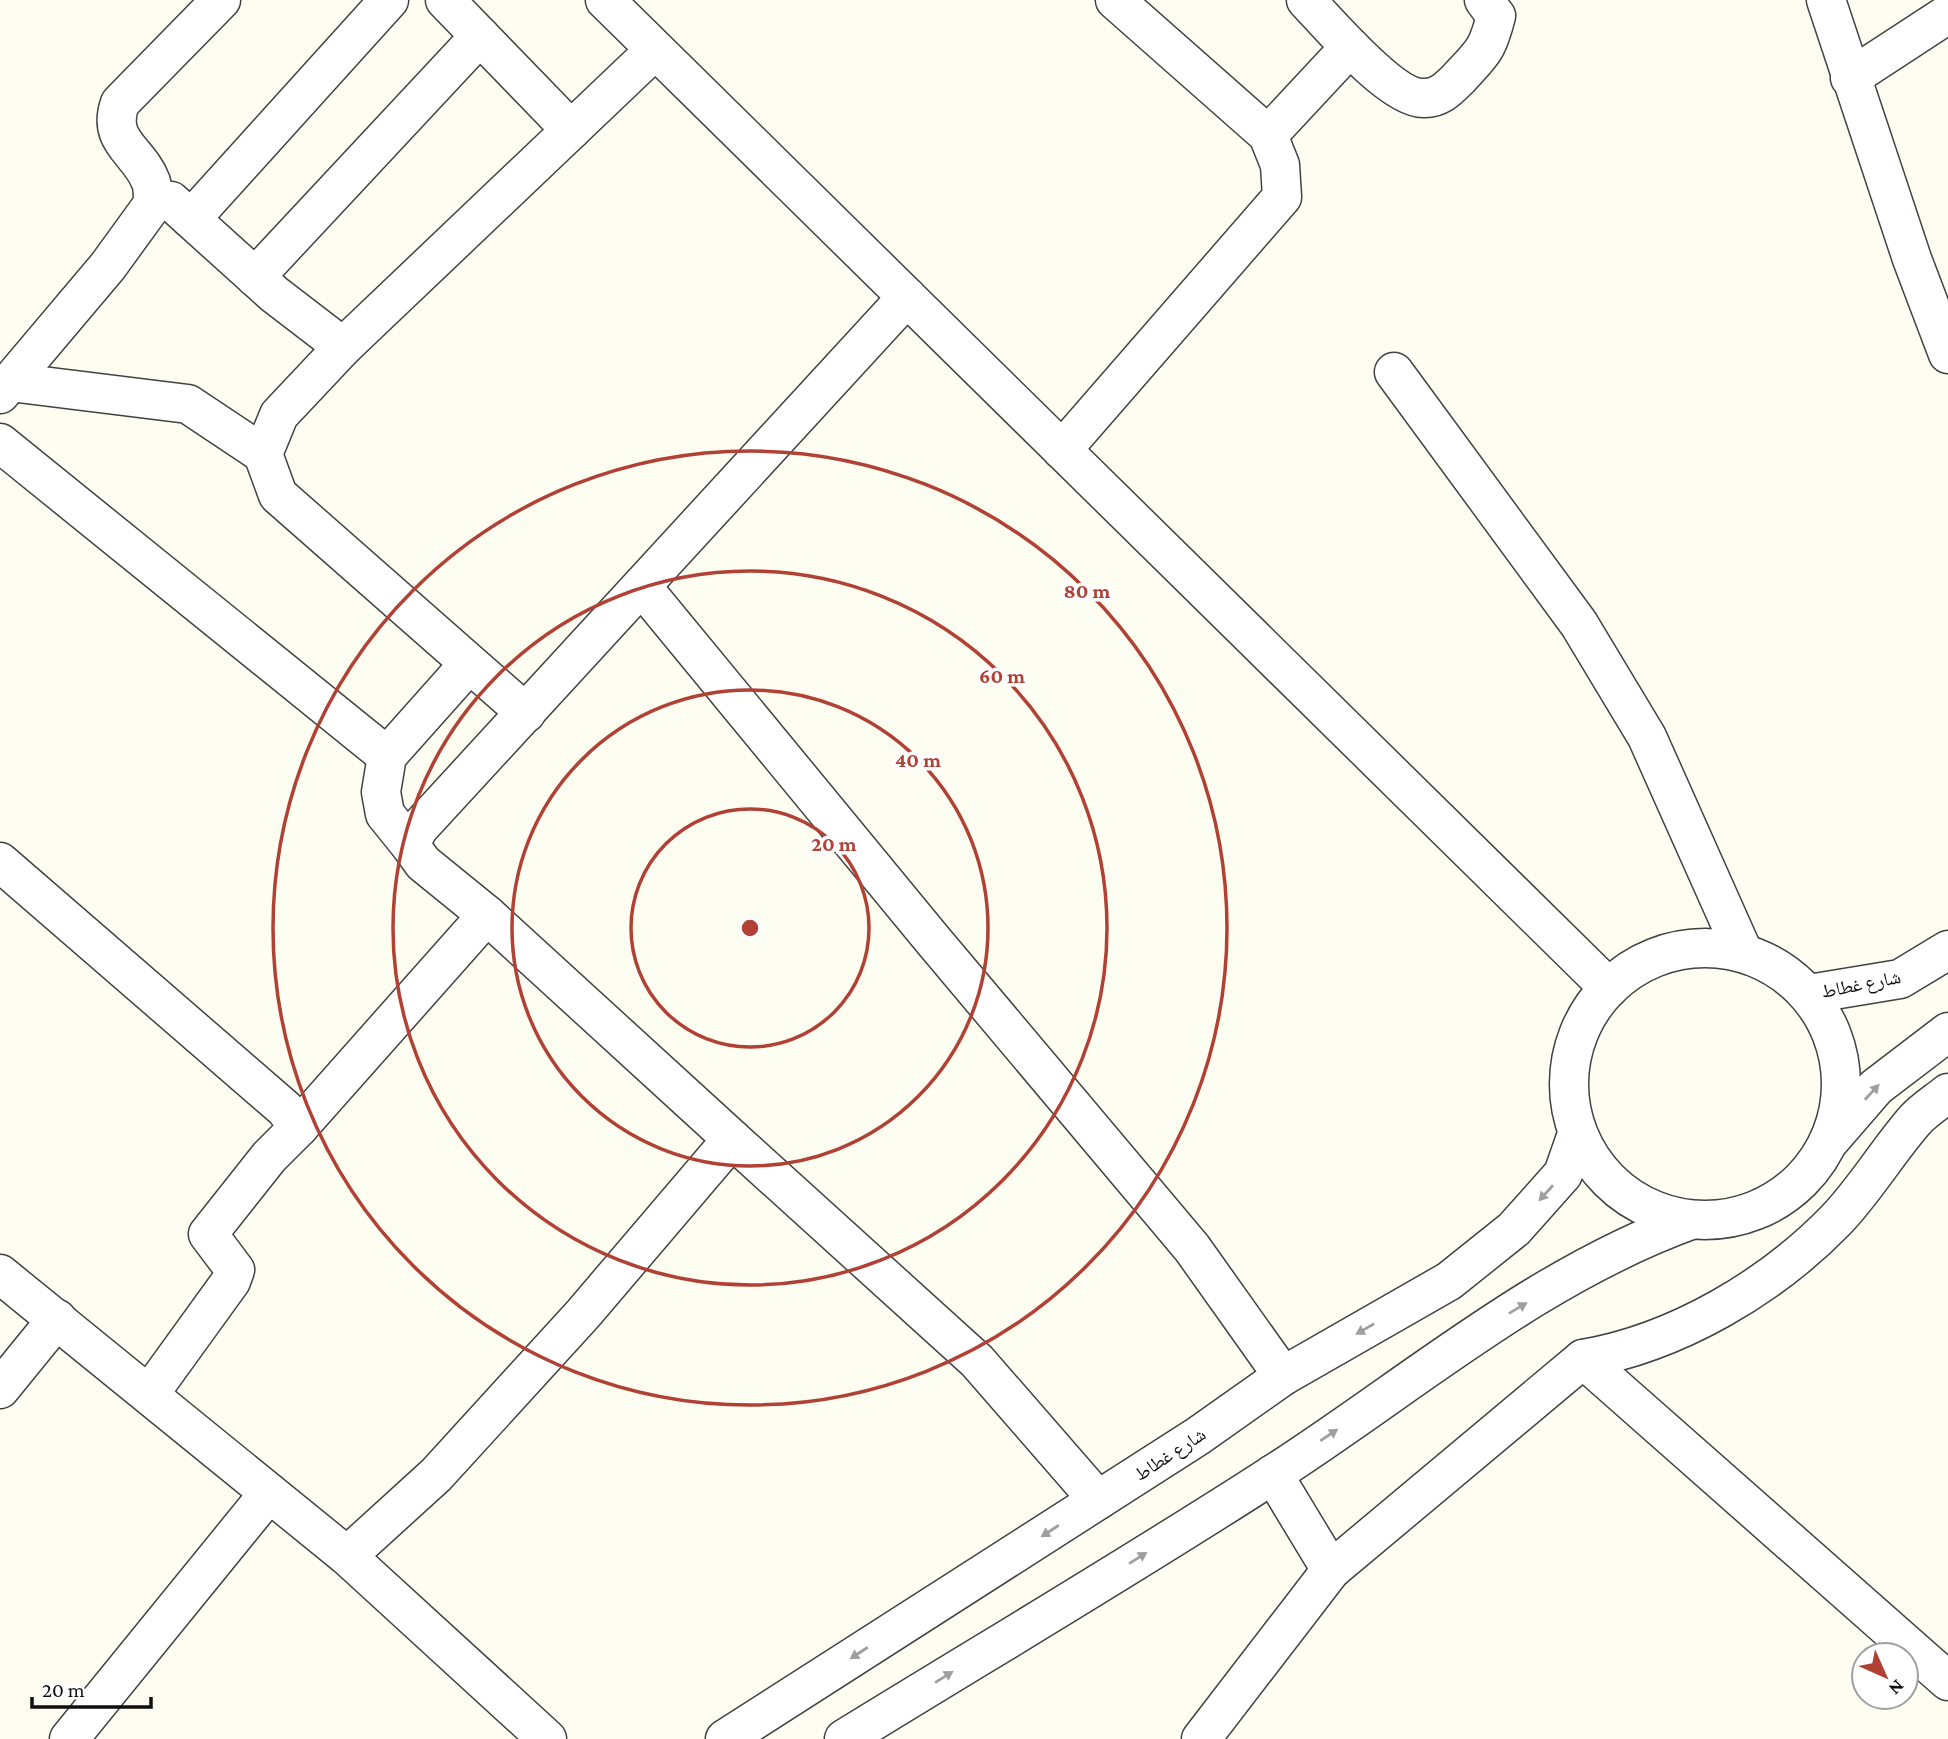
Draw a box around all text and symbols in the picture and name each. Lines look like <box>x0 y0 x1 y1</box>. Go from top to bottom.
text: 80 m <box>1064 579 1111 603</box>
text: 60 m <box>979 664 1025 688</box>
text: 40 m <box>895 748 941 772</box>
text: 20 m <box>811 832 857 856</box>
centre of rings <box>738 916 762 940</box>
street label: شارع غطاط <box>1819 966 1903 1003</box>
one-way arrow <box>1864 1083 1880 1101</box>
one-way arrow <box>1538 1184 1554 1202</box>
one-way arrow <box>1509 1302 1528 1315</box>
one-way arrow <box>1356 1323 1375 1335</box>
street label: شارع غطاط <box>1130 1423 1210 1486</box>
one-way arrow <box>1320 1428 1338 1442</box>
one-way arrow <box>1041 1524 1060 1537</box>
one-way arrow <box>1128 1551 1147 1564</box>
north arrow <box>1850 1641 1920 1711</box>
one-way arrow <box>849 1647 868 1660</box>
scale bar <box>32 1666 150 1710</box>
one-way arrow <box>935 1671 954 1684</box>
text: N <box>1885 1676 1909 1700</box>
text: 20 m <box>42 1678 85 1702</box>

